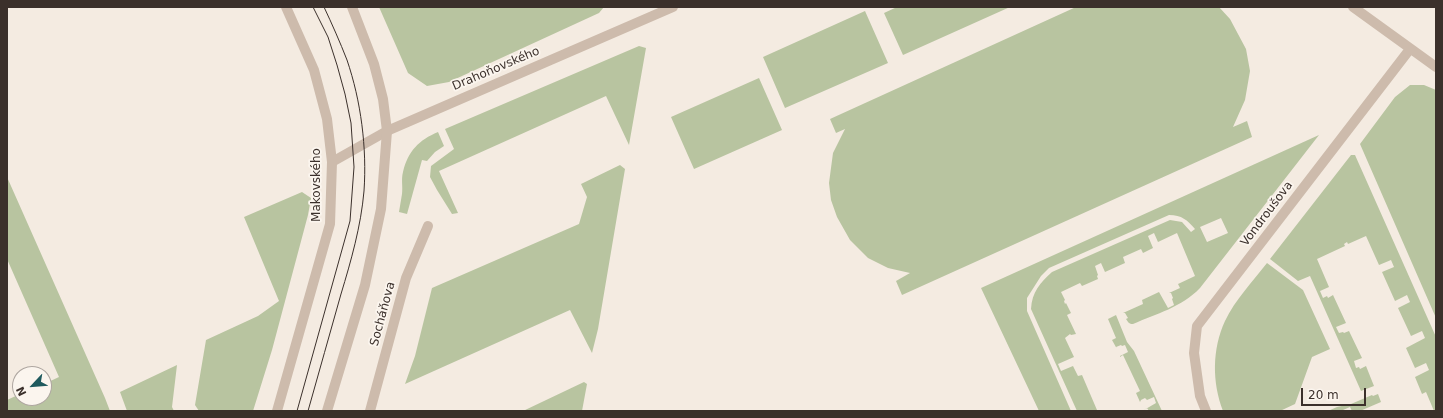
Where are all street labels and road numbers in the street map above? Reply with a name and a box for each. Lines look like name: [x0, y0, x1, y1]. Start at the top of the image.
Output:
street label: Drahoňovského: [450, 44, 542, 94]
street label: Makovského: [310, 148, 324, 222]
street label: Vondroušova: [1238, 179, 1296, 249]
street label: Socháňova: [368, 280, 398, 348]

